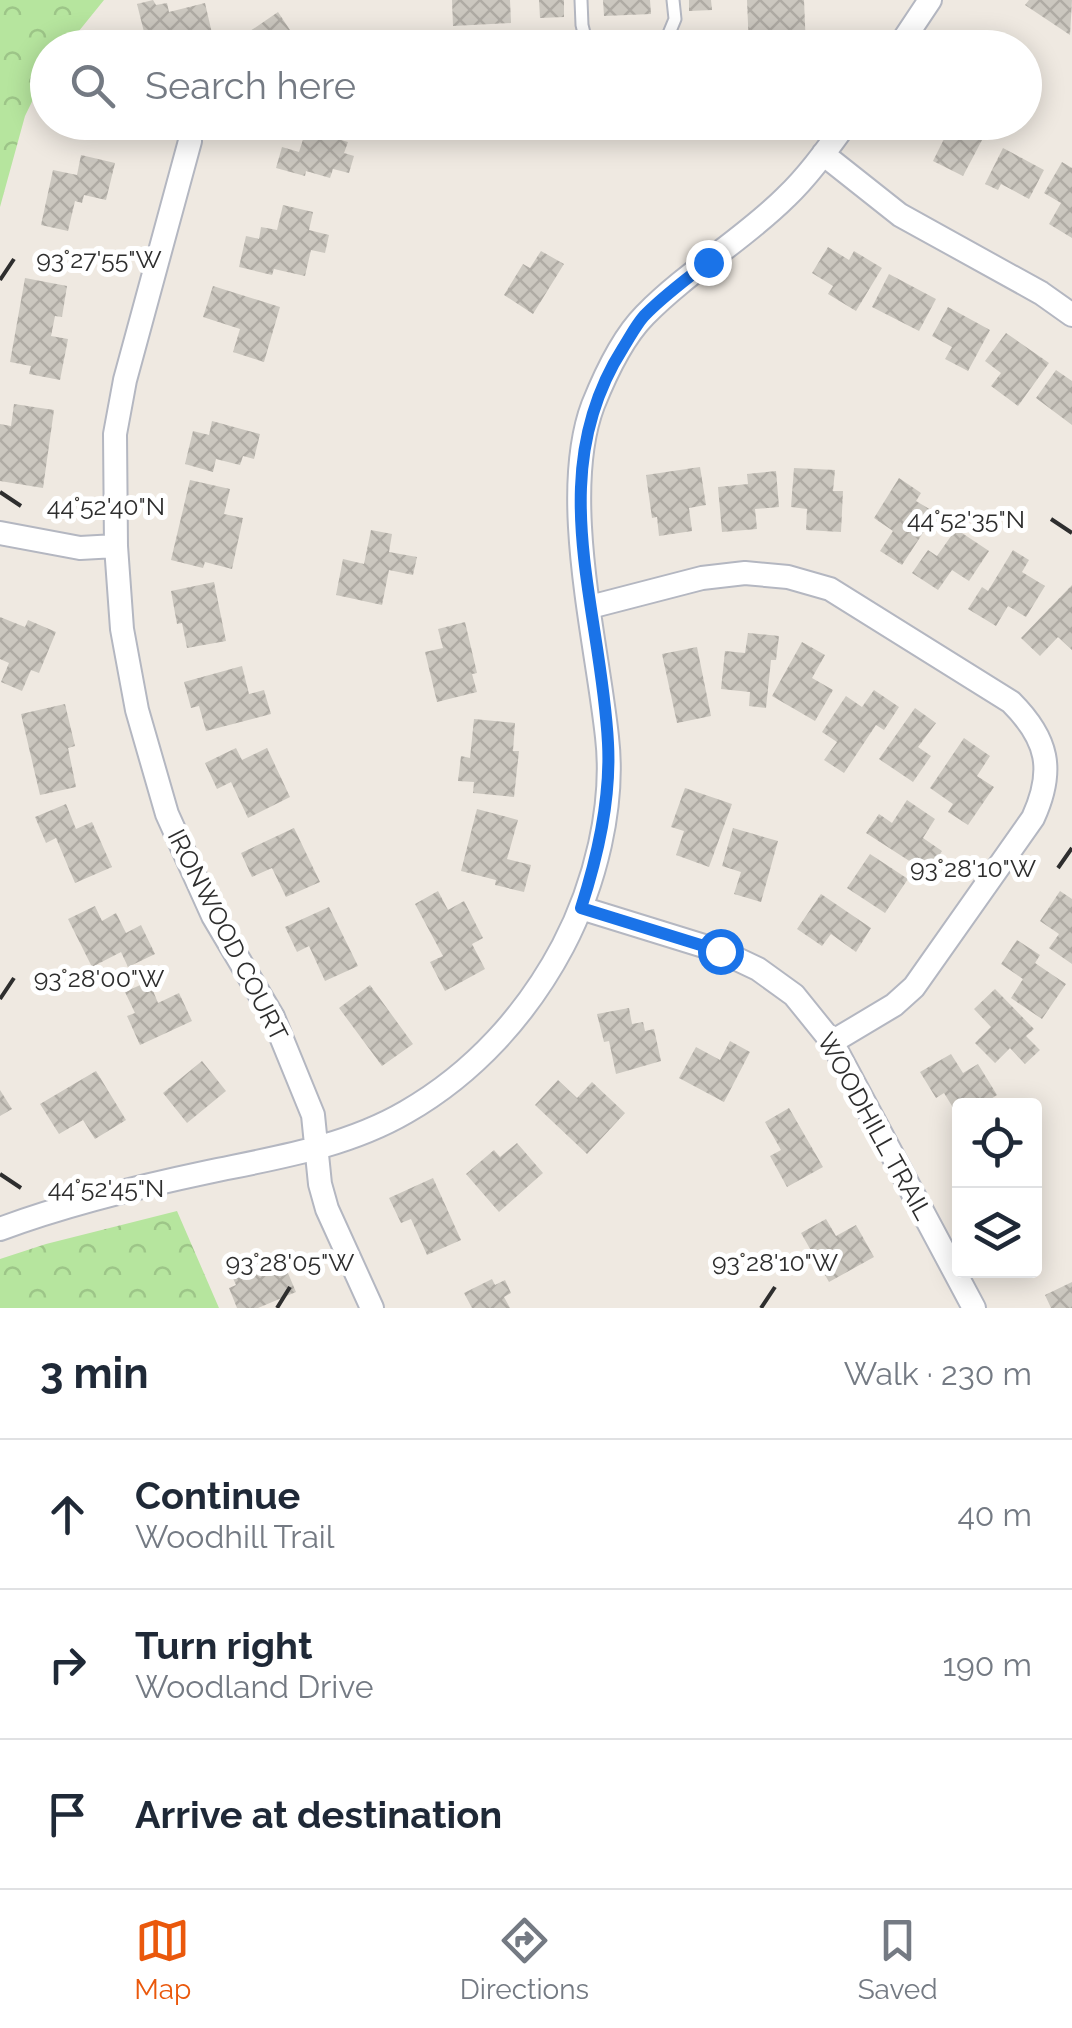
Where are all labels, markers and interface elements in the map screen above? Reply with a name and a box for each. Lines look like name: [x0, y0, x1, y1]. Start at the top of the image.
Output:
search box: [30, 30, 1042, 140]
icon: search: [65, 58, 120, 113]
text: Search here: [145, 63, 356, 108]
route end: [686, 240, 732, 286]
text: 93°27'55"W: [36, 244, 162, 274]
text: 44°52'40"N: [47, 491, 165, 521]
text: 44°52'35"N: [907, 504, 1025, 534]
street label: IRONWOOD COURT: [162, 824, 294, 1046]
text: 93°28'10"W: [910, 853, 1036, 883]
route start: [698, 929, 744, 975]
text: 93°28'00"W: [34, 963, 164, 993]
street label: WOODHILL TRAIL: [811, 1027, 939, 1225]
map controls: [952, 1098, 1042, 1278]
button: locate: [952, 1098, 1042, 1188]
text: 44°52'45"N: [48, 1173, 164, 1203]
button: layers: [952, 1188, 1042, 1278]
text: 93°28'05"W: [225, 1247, 355, 1277]
text: 93°28'10"W: [712, 1247, 838, 1277]
text: 3 min: [40, 1349, 149, 1398]
text: Walk · 230 m: [844, 1355, 1032, 1392]
text: Continue: [135, 1473, 300, 1518]
icon: ahead: [40, 1487, 95, 1542]
text: 40 m: [957, 1496, 1032, 1533]
text: Woodhill Trail: [135, 1518, 335, 1555]
text: Turn right: [135, 1623, 312, 1668]
icon: right: [40, 1637, 95, 1692]
text: 190 m: [942, 1646, 1032, 1683]
text: Woodland Drive: [135, 1668, 374, 1705]
icon: arrive: [40, 1787, 95, 1842]
text: Arrive at destination: [135, 1792, 502, 1837]
tab: Map: [134, 1913, 191, 2006]
tab: Directions: [460, 1913, 589, 2006]
tab: Saved: [858, 1913, 938, 2006]

